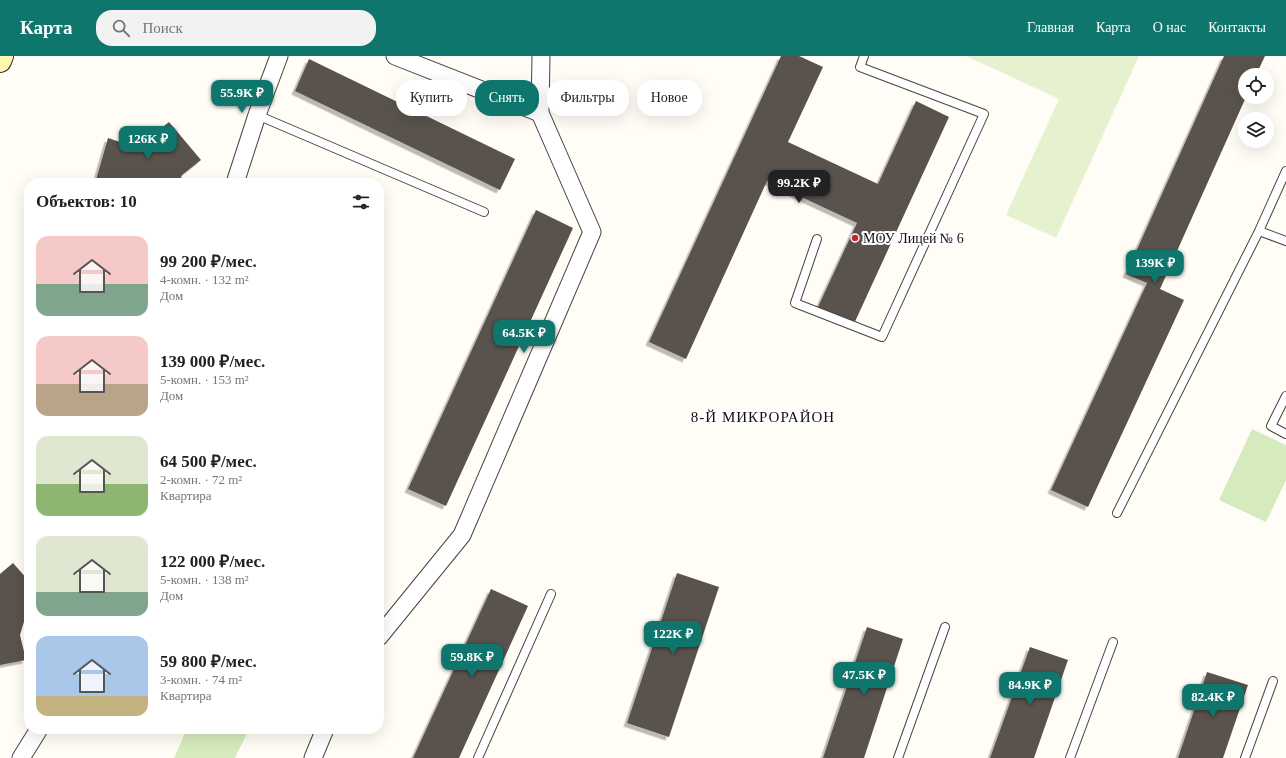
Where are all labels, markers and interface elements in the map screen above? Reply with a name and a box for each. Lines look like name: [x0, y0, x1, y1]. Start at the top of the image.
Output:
search box: [96, 10, 376, 46]
text: Карта: [20, 17, 72, 38]
icon: search: [110, 17, 132, 39]
text: Поиск: [142, 20, 183, 36]
text: Главная: [1027, 20, 1074, 35]
text: Карта: [1096, 20, 1131, 35]
text: О нас: [1153, 20, 1186, 35]
text: Контакты: [1208, 20, 1266, 35]
map controls: [1238, 68, 1274, 148]
button: locate: [1238, 68, 1274, 104]
pin: 55.9K ₽: [205, 80, 279, 114]
chip: Купить: [396, 80, 467, 116]
chip: Снять: [475, 80, 539, 116]
chip: Фильтры: [547, 80, 629, 116]
chip: Новое: [637, 80, 702, 116]
text: 55.9K ₽: [220, 85, 264, 100]
button: layers: [1238, 112, 1274, 148]
pin: 126K ₽: [115, 126, 181, 160]
text: 126K ₽: [128, 131, 168, 146]
pin: 99.2K ₽: [762, 170, 836, 204]
text: 99.2K ₽: [777, 175, 821, 190]
icon: filters: [350, 191, 372, 213]
text: Объектов: 10: [36, 192, 137, 211]
place label: МОУ Лицей № 6: [863, 231, 964, 246]
marker: МОУ Лицей № 6: [850, 233, 860, 243]
pin: 139K ₽: [1122, 250, 1188, 284]
icon: home: [68, 252, 116, 300]
text: 99 200 ₽/мес.: [160, 252, 257, 271]
text: 139K ₽: [1135, 255, 1175, 270]
text: 4-комн. · 132 m²: [160, 272, 249, 287]
text: Дом: [160, 288, 183, 303]
pin: 64.5K ₽: [487, 320, 561, 354]
text: 64.5K ₽: [502, 325, 546, 340]
icon: home: [68, 352, 116, 400]
text: 139 000 ₽/мес.: [160, 352, 265, 371]
text: 5-комн. · 153 m²: [160, 372, 249, 387]
text: Дом: [160, 388, 183, 403]
district label: 8-Й МИКРОРАЙОН: [691, 409, 835, 425]
icon: home: [68, 452, 116, 500]
text: 64 500 ₽/мес.: [160, 452, 257, 471]
text: 2-комн. · 72 m²: [160, 472, 242, 487]
text: Квартира: [160, 488, 212, 503]
icon: home: [68, 552, 116, 600]
text: 122 000 ₽/мес.: [160, 552, 265, 571]
text: 5-комн. · 138 m²: [160, 572, 249, 587]
text: Дом: [160, 588, 183, 603]
pin: 122K ₽: [640, 621, 706, 655]
text: 122K ₽: [653, 626, 693, 641]
pin: 59.8K ₽: [435, 644, 509, 678]
text: 59.8K ₽: [450, 649, 494, 664]
icon: home: [68, 652, 116, 700]
text: 59 800 ₽/мес.: [160, 652, 257, 671]
pin: 47.5K ₽: [827, 662, 901, 696]
text: 47.5K ₽: [842, 667, 886, 682]
text: 3-комн. · 74 m²: [160, 672, 242, 687]
pin: 84.9K ₽: [993, 672, 1067, 706]
text: 84.9K ₽: [1008, 677, 1052, 692]
pin: 82.4K ₽: [1176, 684, 1250, 718]
text: Квартира: [160, 688, 212, 703]
text: 82.4K ₽: [1191, 689, 1235, 704]

